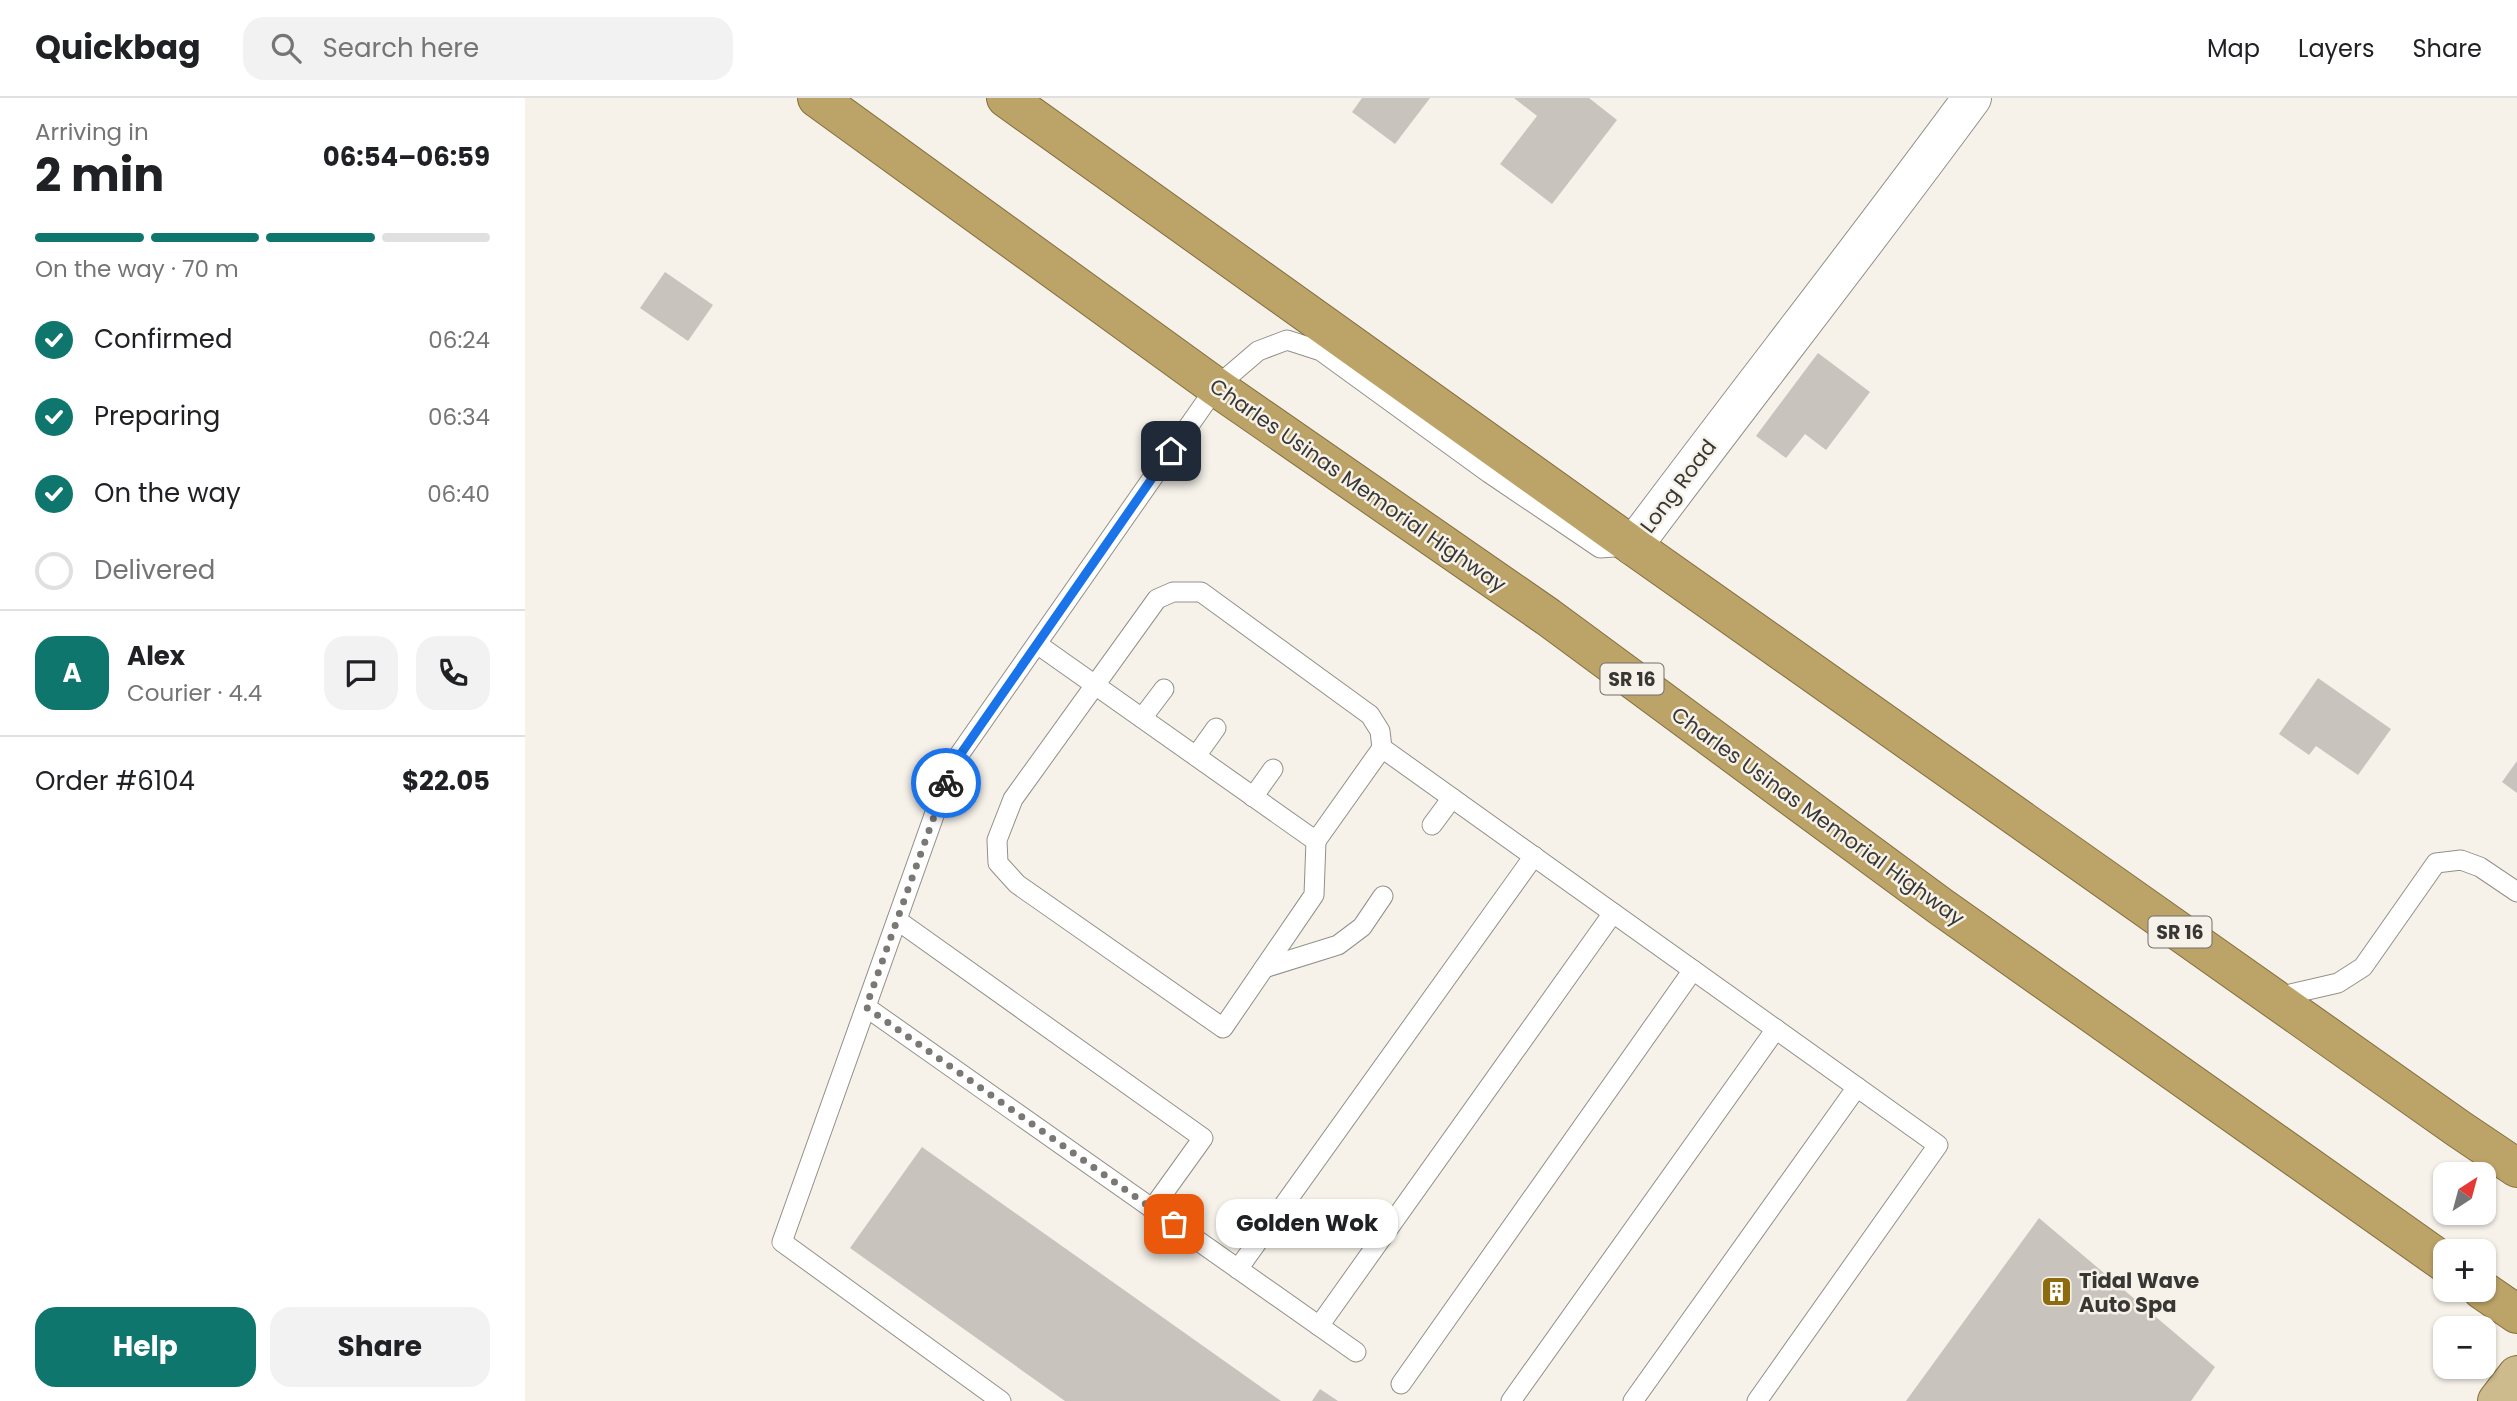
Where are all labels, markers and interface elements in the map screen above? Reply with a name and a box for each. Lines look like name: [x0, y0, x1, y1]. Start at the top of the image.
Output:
search box: [243, 17, 733, 80]
text: Quickbag: [35, 24, 201, 71]
icon: search: [267, 29, 305, 67]
text: Search here: [323, 30, 479, 66]
text: Map: [2207, 32, 2260, 65]
text: Layers: [2298, 32, 2374, 65]
text: Share: [2412, 32, 2482, 65]
text: Arriving in: [35, 116, 149, 148]
text: 06:54–06:59: [323, 139, 490, 175]
text: 2 min: [35, 143, 164, 207]
text: On the way · 70 m: [35, 253, 239, 285]
icon: check: [35, 321, 73, 359]
text: Confirmed: [94, 321, 232, 357]
text: 06:24: [428, 324, 490, 356]
street label: Charles Usinas Memorial Highway: [1204, 371, 1512, 599]
icon: check: [35, 398, 73, 436]
text: Preparing: [94, 398, 220, 434]
text: 06:34: [428, 401, 490, 433]
pin: [1141, 421, 1201, 481]
icon: home: [1152, 432, 1190, 470]
street label: Long Road: [1633, 433, 1723, 539]
icon: check: [35, 475, 73, 513]
text: On the way: [94, 475, 241, 511]
text: 06:40: [427, 478, 490, 510]
text: Delivered: [94, 552, 215, 588]
button: chat: [324, 636, 398, 710]
button: phone: [416, 636, 490, 710]
text: Alex: [127, 638, 185, 674]
text: A: [62, 655, 82, 691]
road number: SR 16: [1601, 664, 1663, 694]
text: Courier · 4.4: [127, 677, 262, 709]
street label: Charles Usinas Memorial Highway: [1666, 700, 1971, 932]
courier: [911, 748, 981, 818]
text: Order #6104: [35, 763, 195, 799]
text: $22.05: [402, 763, 490, 799]
icon: bike: [927, 764, 965, 802]
road number: SR 16: [2149, 916, 2211, 947]
north arrow: [2433, 1162, 2495, 1225]
map controls: [2433, 1162, 2496, 1379]
pin: [1144, 1194, 1204, 1254]
callout: Golden Wok: [1216, 1200, 1398, 1248]
icon: bag: [1155, 1205, 1193, 1243]
text: Golden Wok: [1236, 1207, 1378, 1239]
button: +: [2433, 1239, 2496, 1302]
place label: Tidal Wave Auto Spa: [2079, 1266, 2199, 1319]
building icon: Tidal Wave Auto Spa: [2039, 1275, 2073, 1309]
button: Help: [35, 1307, 256, 1387]
button: Share: [270, 1307, 490, 1387]
button: −: [2433, 1316, 2496, 1379]

